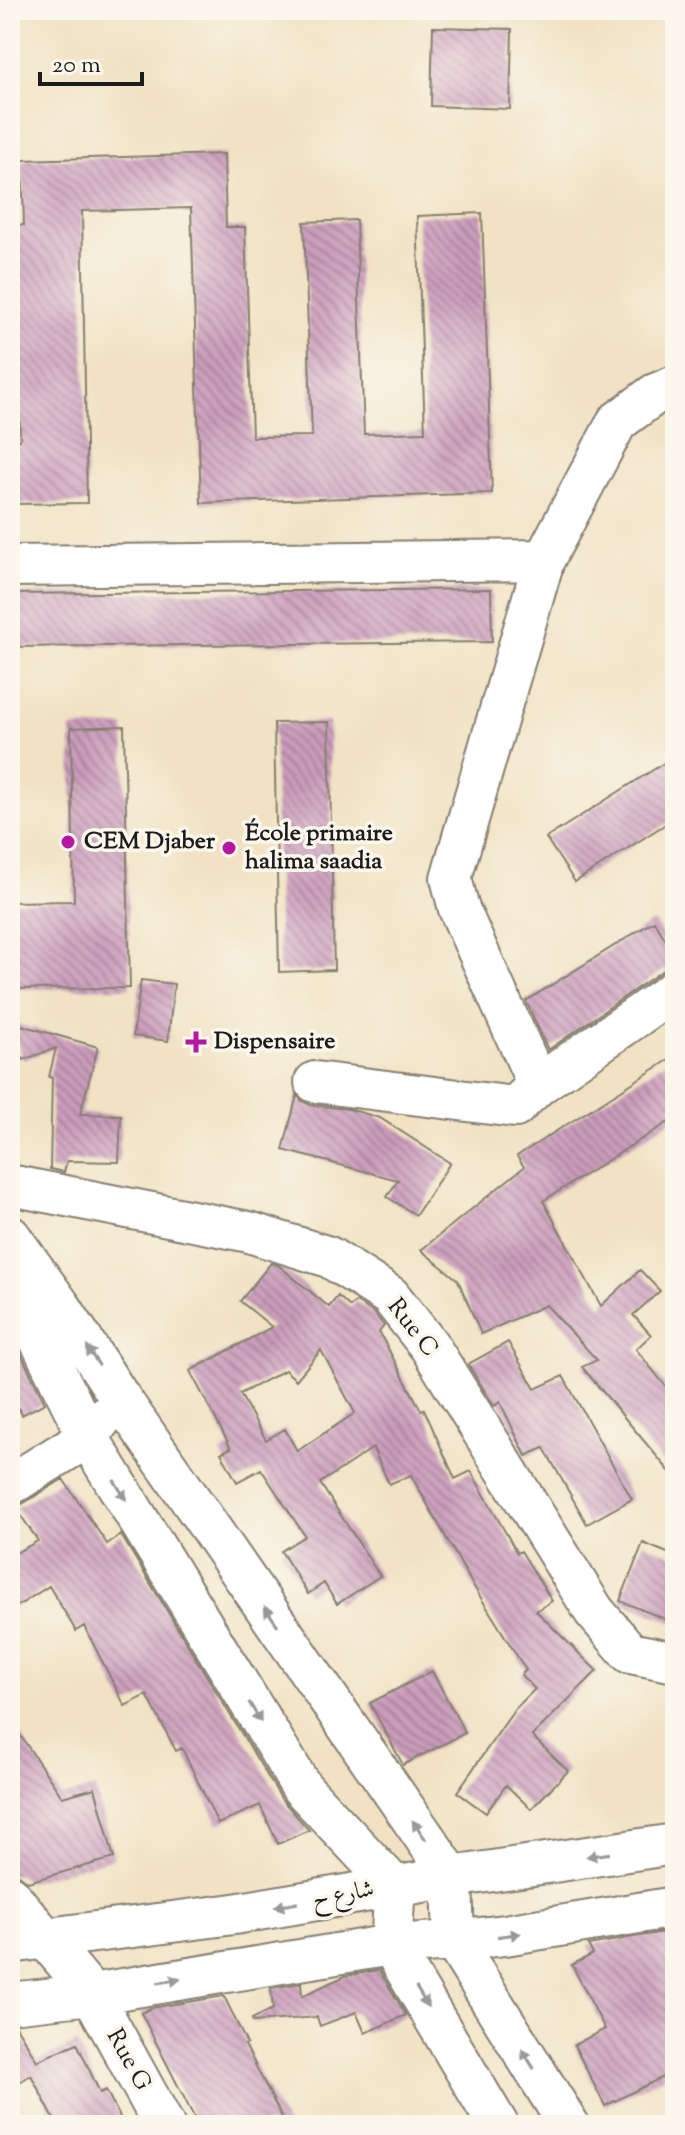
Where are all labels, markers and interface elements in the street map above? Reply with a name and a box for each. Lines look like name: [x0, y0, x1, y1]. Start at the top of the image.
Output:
scale bar: [40, 36, 142, 86]
text: 20 m: [52, 49, 101, 83]
place label: École primaire halima saadia: [245, 817, 393, 879]
place label: CEM Djaber: [84, 825, 216, 859]
marker: CEM Djaber: [59, 833, 77, 851]
marker: École primaire halima saadia: [220, 839, 238, 857]
place label: Dispensaire: [214, 1025, 335, 1059]
marker: Dispensaire: [185, 1031, 207, 1053]
street label: Rue C: [378, 1292, 446, 1364]
one-way arrow: [85, 1345, 100, 1366]
one-way arrow: [112, 1479, 126, 1501]
one-way arrow: [264, 1606, 279, 1627]
one-way arrow: [248, 1701, 262, 1723]
one-way arrow: [412, 1820, 427, 1841]
one-way arrow: [585, 1849, 610, 1862]
street label: شارع ح: [309, 1873, 377, 1919]
one-way arrow: [273, 1900, 298, 1912]
one-way arrow: [497, 1928, 522, 1940]
one-way arrow: [156, 1975, 181, 1987]
one-way arrow: [415, 1986, 429, 2008]
street label: Rue G: [97, 2023, 159, 2097]
one-way arrow: [521, 2048, 535, 2070]

